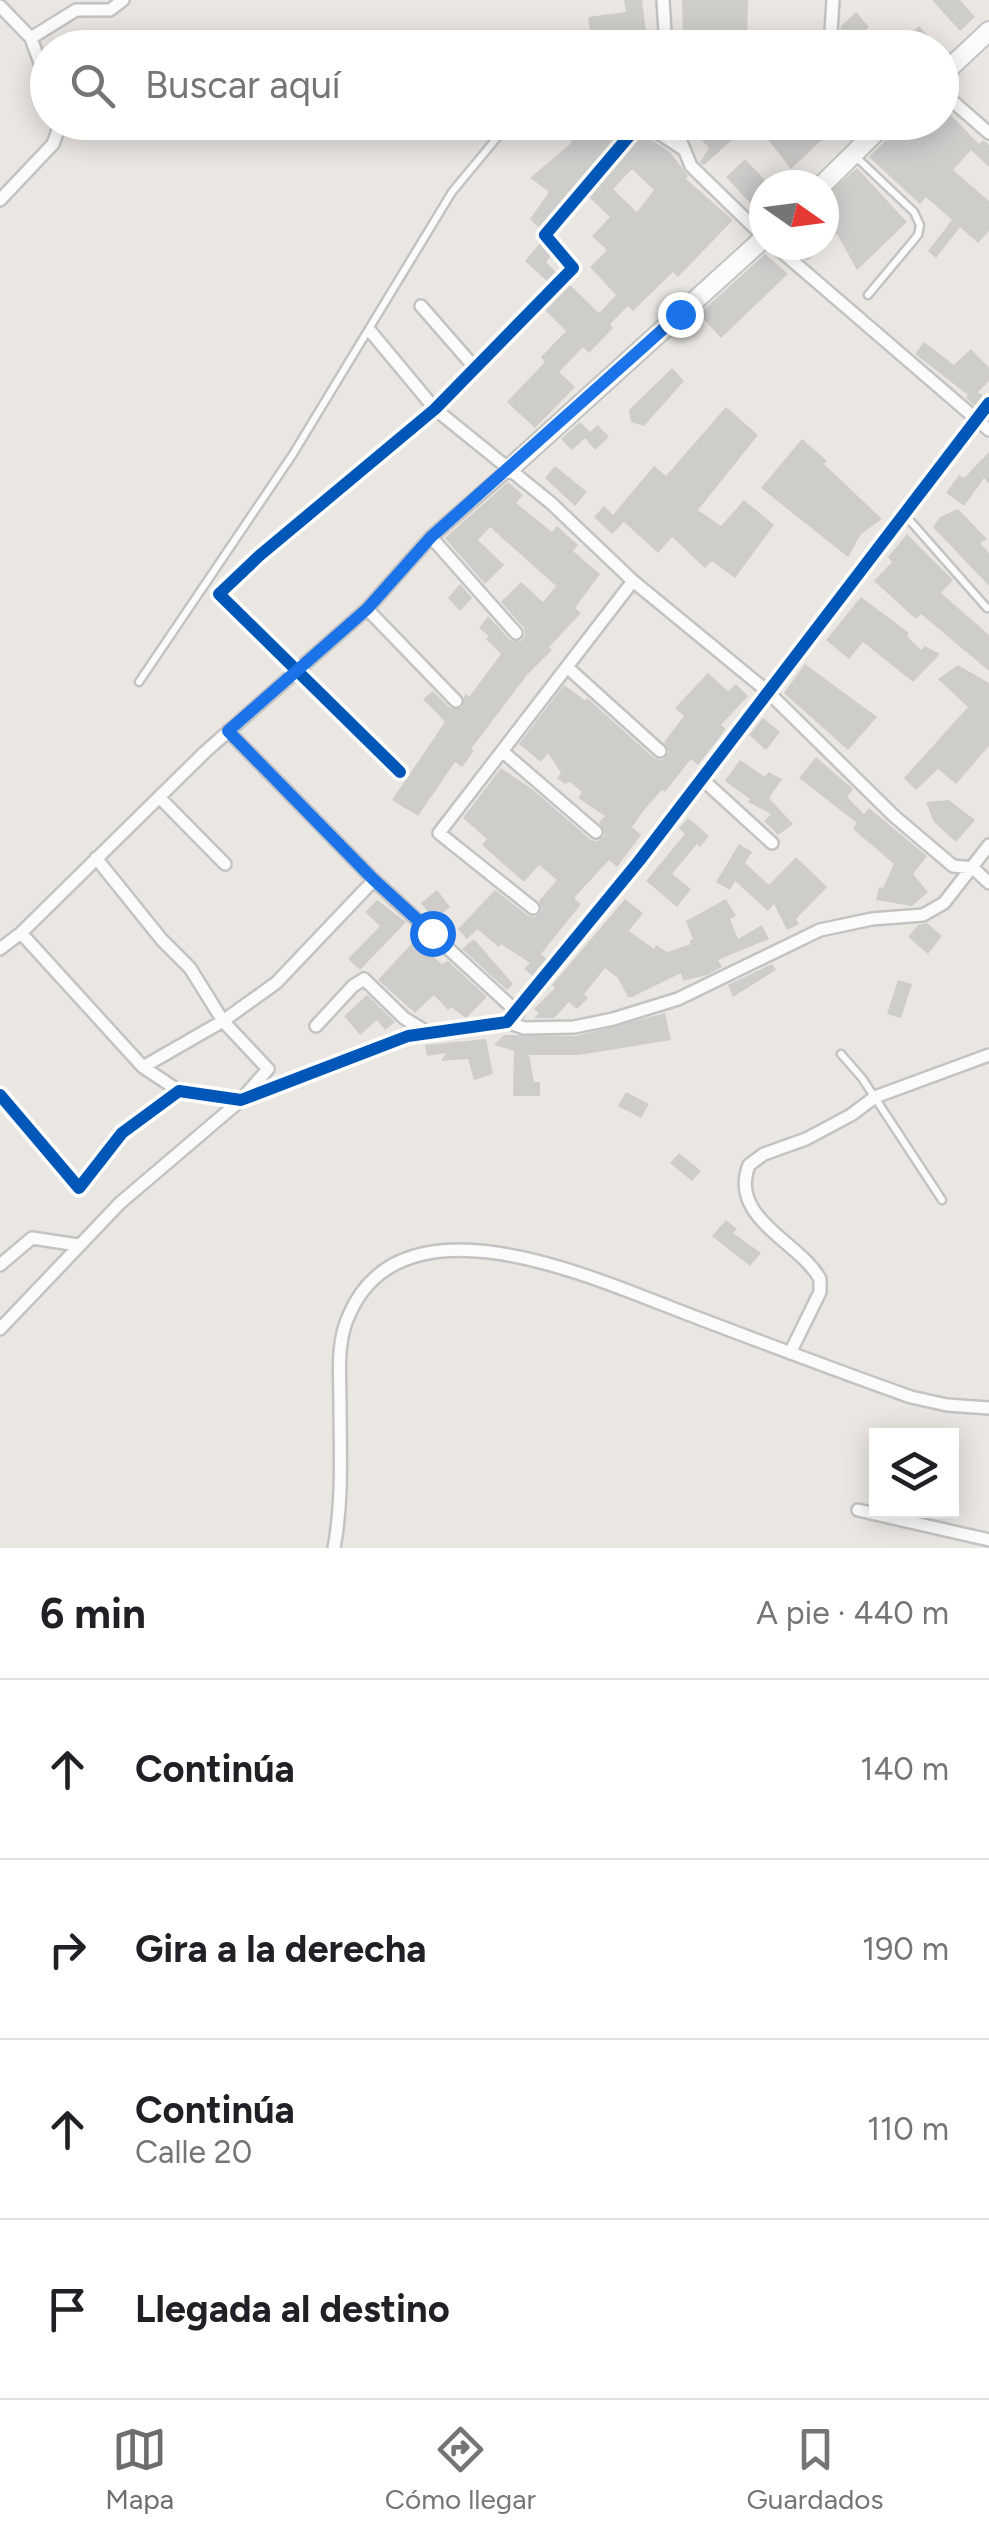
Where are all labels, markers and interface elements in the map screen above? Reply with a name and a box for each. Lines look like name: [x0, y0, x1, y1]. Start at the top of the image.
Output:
search box: [30, 30, 959, 140]
icon: search: [65, 58, 120, 113]
text: Buscar aquí: [145, 62, 341, 108]
north arrow: [749, 170, 839, 260]
route end: [658, 292, 704, 338]
route start: [410, 911, 456, 957]
map controls: [869, 1428, 959, 1518]
button: layers: [869, 1428, 959, 1518]
text: 6 min: [40, 1588, 146, 1639]
text: A pie · 440 m: [756, 1594, 949, 1632]
icon: ahead: [40, 1742, 95, 1797]
text: Continúa: [135, 1746, 295, 1792]
text: 140 m: [860, 1750, 949, 1788]
icon: right: [40, 1922, 95, 1977]
text: Gira a la derecha: [135, 1926, 427, 1972]
text: 190 m: [862, 1930, 949, 1968]
text: Continúa: [135, 2087, 295, 2133]
icon: ahead: [40, 2102, 95, 2157]
text: 110 m: [867, 2110, 949, 2148]
text: Calle 20: [135, 2133, 252, 2171]
icon: arrive: [40, 2282, 95, 2337]
text: Llegada al destino: [135, 2286, 450, 2332]
tab: Mapa: [105, 2422, 174, 2516]
tab: Cómo llegar: [385, 2422, 536, 2516]
tab: Guardados: [747, 2422, 884, 2516]

